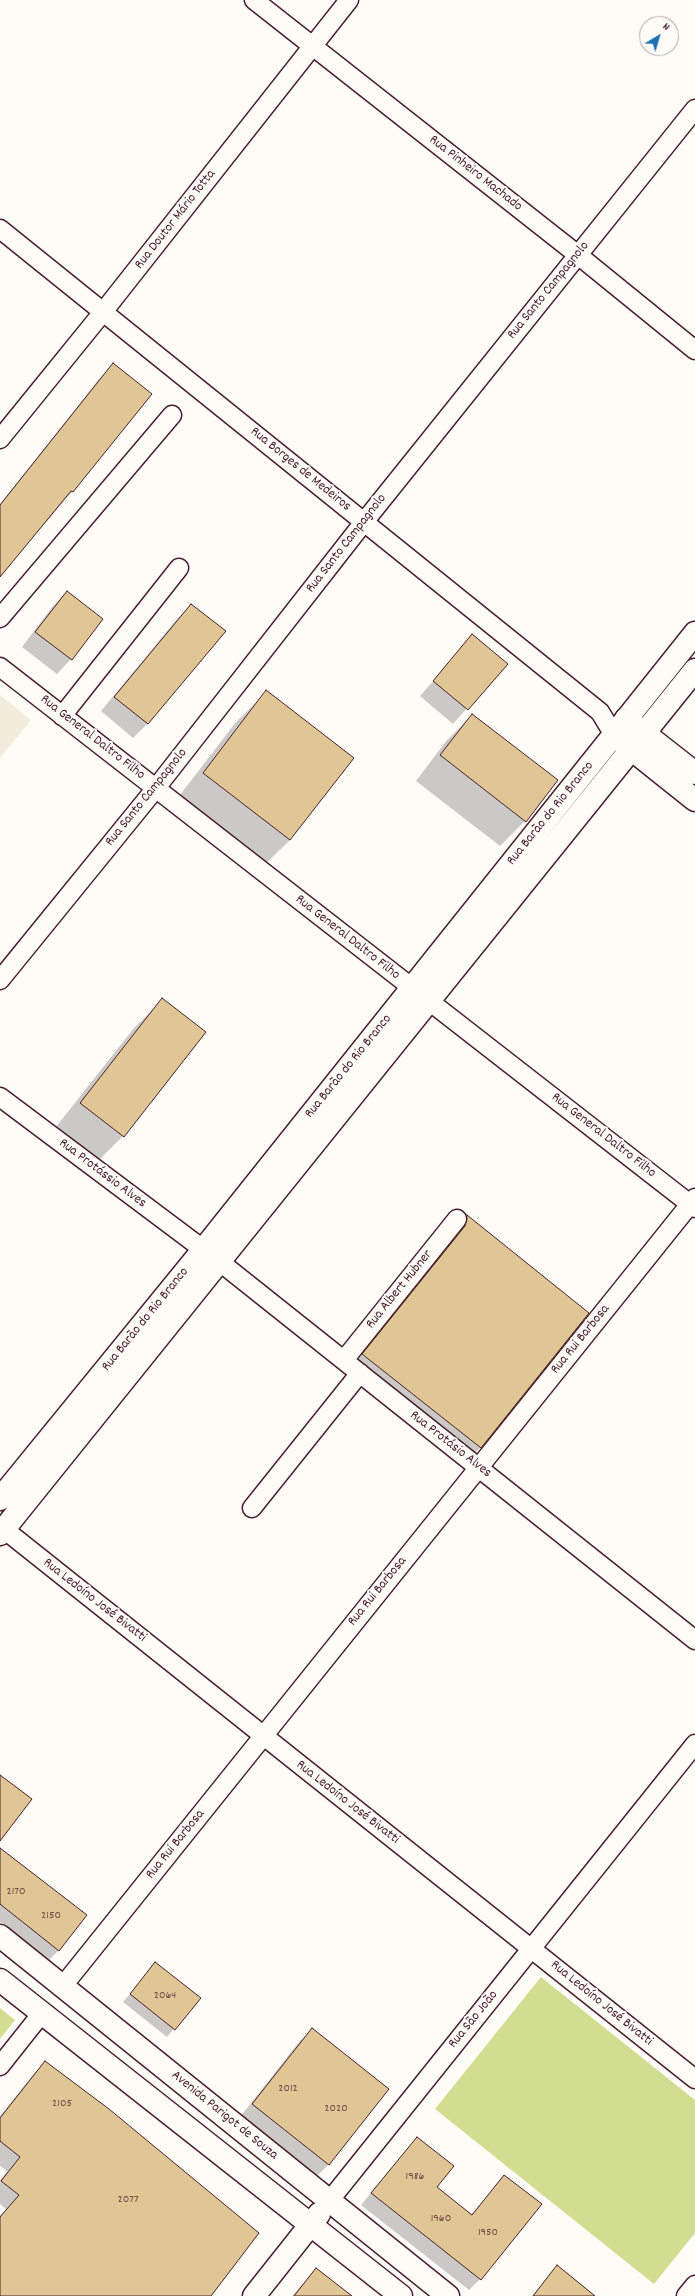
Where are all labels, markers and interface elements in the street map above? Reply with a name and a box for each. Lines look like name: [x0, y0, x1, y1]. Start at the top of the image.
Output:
north arrow: [639, 16, 679, 56]
text: N: [659, 19, 673, 35]
street label: Rua Pinheiro Machado: [425, 132, 525, 216]
street label: Rua Doutor Mário Totta: [132, 167, 220, 273]
street label: Rua Santo Campagnolo: [504, 239, 594, 343]
street label: Rua Borges de Medeiros: [246, 424, 354, 516]
street label: Rua Santo Campagnolo: [303, 491, 391, 597]
street label: Rua General Daltro Filho: [36, 692, 148, 784]
street label: Rua Santo Campagnolo: [102, 746, 192, 850]
street label: Rua Barão do Rio Branco: [504, 759, 598, 869]
street label: Rua General Daltro Filho: [291, 892, 403, 984]
street label: Rua Barão do Rio Branco: [302, 1012, 396, 1122]
street label: Rua General Daltro Filho: [547, 1090, 659, 1182]
street label: Rua Protássio Alves: [55, 1136, 149, 1212]
street label: Rua Albert Hubner: [363, 1247, 437, 1333]
street label: Rua Barão do Rio Branco: [99, 1265, 193, 1375]
street label: Rua Rui Barbosa: [548, 1302, 614, 1378]
street label: Rua Protásio Alves: [406, 1408, 494, 1482]
street label: Rua Rui Barbosa: [345, 1554, 411, 1630]
street label: Rua Ledoíno José Bivatti: [39, 1555, 149, 1647]
street label: Rua Ledoíno José Bivatti: [292, 1757, 402, 1849]
street label: Rua Rui Barbosa: [143, 1807, 209, 1883]
house number: 2170: [6, 1885, 26, 1899]
house number: 2150: [41, 1909, 61, 1923]
street label: Rua Ledoíno José Bivatti: [546, 1958, 656, 2050]
street label: Rua São João: [446, 1988, 502, 2052]
house number: 2064: [154, 1989, 176, 2003]
street label: Avenida Parigot de Souza: [167, 2068, 281, 2164]
house number: 2012: [278, 2082, 298, 2096]
house number: 2105: [52, 2097, 72, 2111]
house number: 2020: [324, 2102, 348, 2116]
house number: 1986: [406, 2170, 424, 2184]
house number: 2077: [118, 2193, 138, 2207]
house number: 1960: [431, 2212, 451, 2226]
house number: 1950: [478, 2226, 498, 2240]

